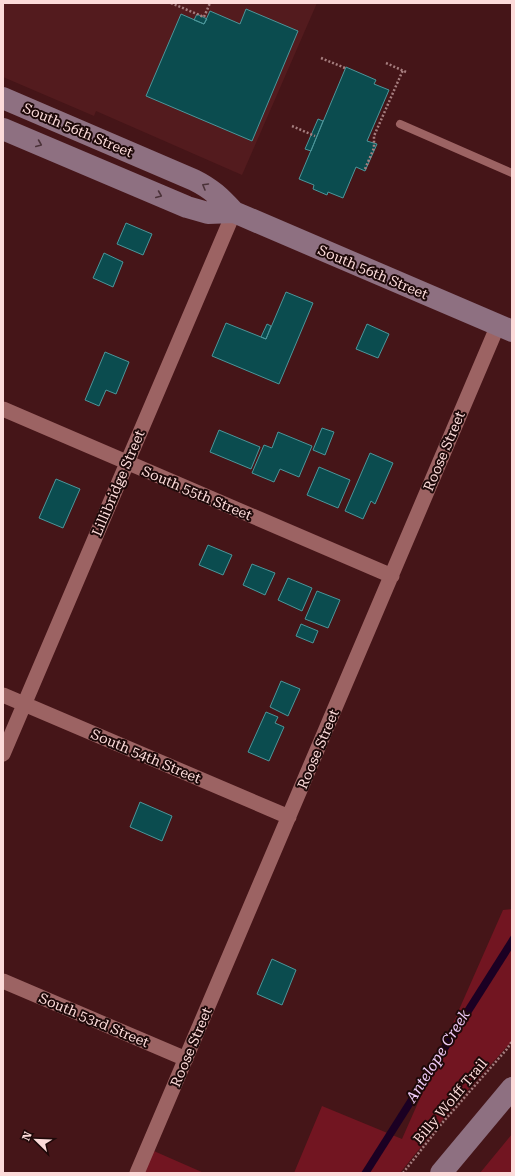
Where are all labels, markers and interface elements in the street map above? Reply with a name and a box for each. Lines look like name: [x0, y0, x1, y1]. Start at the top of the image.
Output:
street label: South 56th Street: [21, 100, 135, 160]
one-way arrow: [34, 139, 42, 147]
one-way arrow: [202, 183, 209, 191]
one-way arrow: [154, 190, 162, 198]
street label: South 56th Street: [316, 242, 430, 302]
street label: Roose Street: [420, 409, 468, 493]
street label: Lillibridge Street: [88, 428, 148, 538]
street label: South 55th Street: [140, 463, 254, 523]
street label: Roose Street: [294, 707, 342, 791]
street label: South 54th Street: [89, 726, 203, 786]
street label: South 53rd Street: [37, 990, 151, 1050]
street label: Roose Street: [167, 1005, 215, 1089]
water label: Antelope Creek: [402, 1006, 474, 1106]
street label: Billy Wolff Trail: [410, 1055, 491, 1147]
north arrow: [16, 1120, 56, 1160]
text: N: [20, 1129, 35, 1143]

